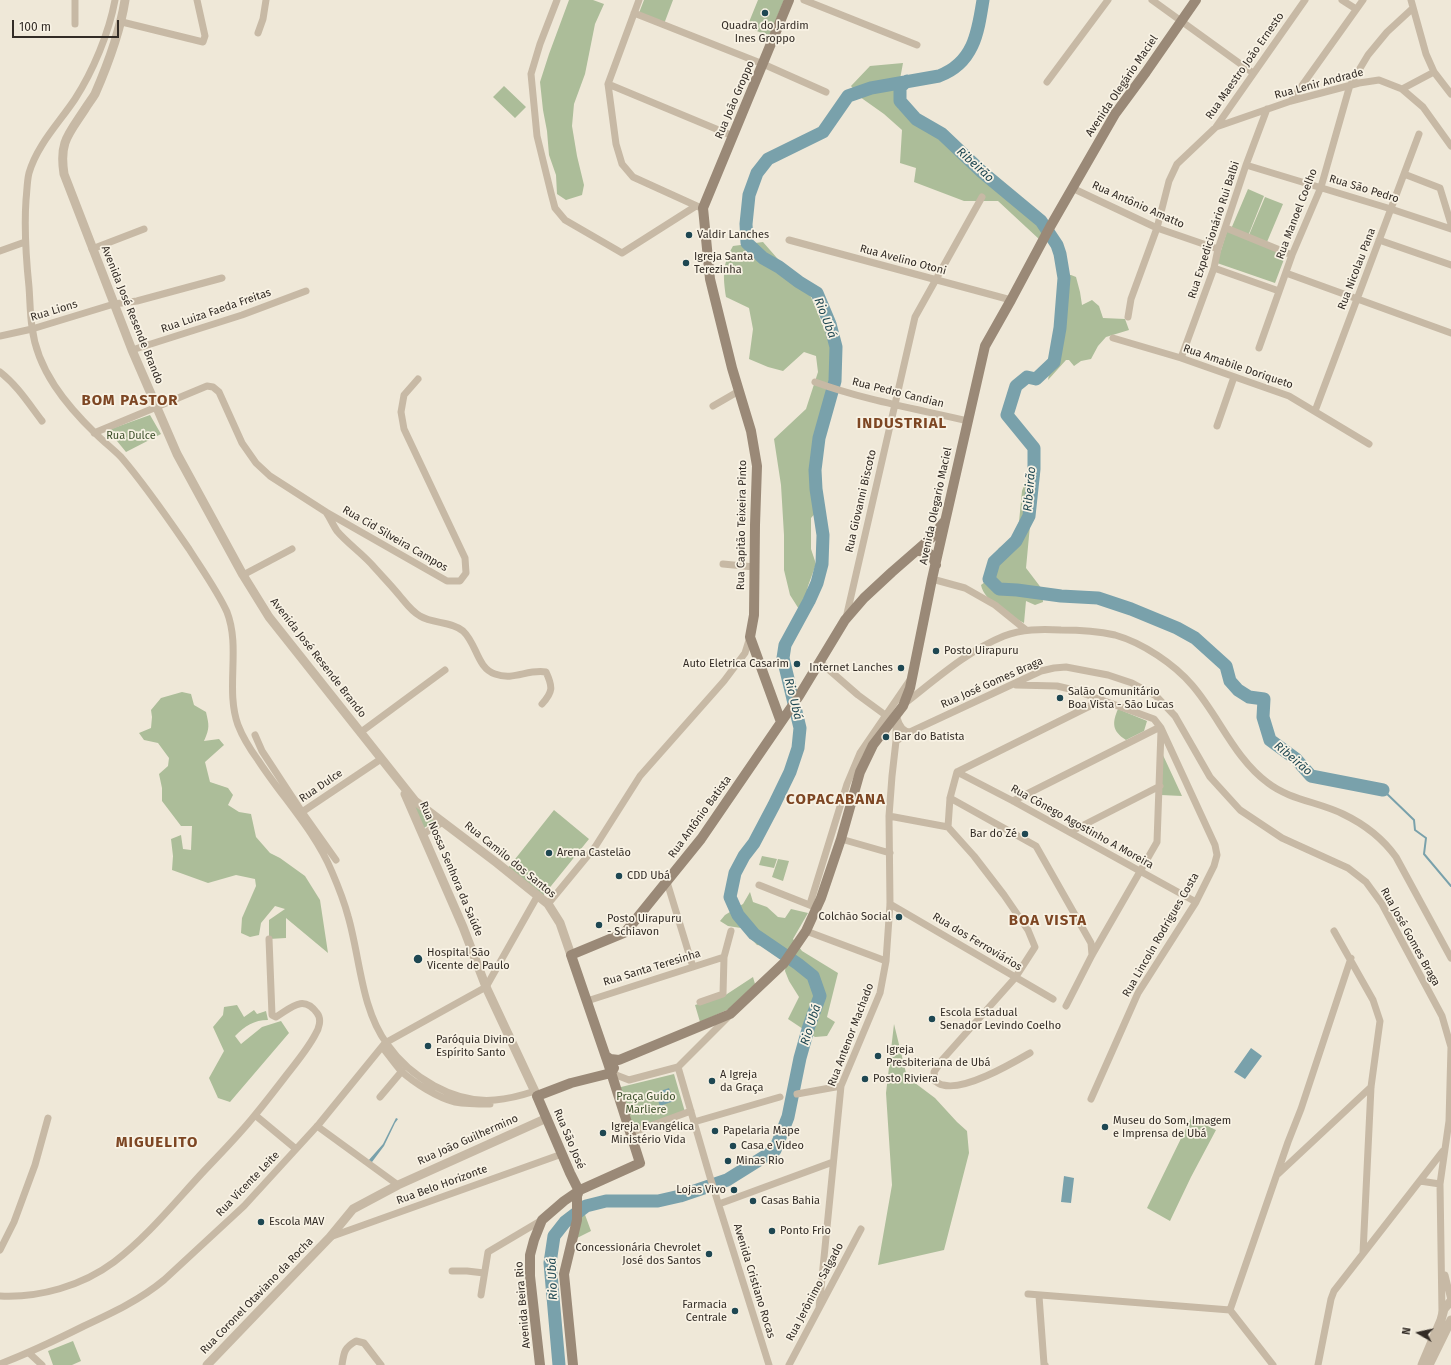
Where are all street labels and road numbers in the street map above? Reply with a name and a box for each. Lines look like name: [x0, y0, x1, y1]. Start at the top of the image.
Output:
street label: Rua Maestro João Ernesto: [1203, 10, 1287, 122]
street label: Avenida Olegário Maciel: [1083, 33, 1161, 139]
street label: Rua João Groppo: [713, 59, 757, 141]
street label: Rua Lenir Andrade: [1273, 66, 1365, 102]
street label: Rua Expedicionário Rui Balbi: [1186, 160, 1242, 300]
street label: Rua Manoel Coelho: [1274, 167, 1320, 261]
street label: Rua São Pedro: [1328, 172, 1400, 206]
street label: Rua Antônio Amatto: [1090, 179, 1186, 231]
street label: Rua Nicolau Pana: [1335, 226, 1379, 312]
street label: Rua Avelino Otoni: [858, 242, 948, 278]
street label: Avenida José Resende Brando: [98, 244, 166, 386]
street label: Rua Luiza Faeda Freitas: [159, 286, 273, 336]
street label: Rua Lions: [29, 298, 79, 324]
street label: Rua Amabile Doriqueto: [1181, 342, 1295, 392]
street label: Rua Pedro Candian: [851, 375, 945, 411]
street label: Avenida Olegario Maciel: [917, 446, 955, 566]
street label: Rua Giovanni Biscoto: [843, 448, 879, 554]
street label: Rua Capitão Teixeira Pinto: [734, 460, 750, 590]
street label: Rua Cid Silveira Campos: [340, 503, 450, 575]
street label: Avenida José Resende Brando: [267, 596, 369, 720]
street label: Rua José Gomes Braga: [939, 654, 1045, 712]
street label: Rua Dulce: [297, 767, 345, 805]
street label: Rua Antônio Batista: [666, 773, 734, 861]
street label: Rua Cônego Agostinho A Moreira: [1008, 782, 1156, 872]
street label: Rua Nossa Senhora da Saúde: [417, 800, 485, 938]
street label: Rua Camilo dos Santos: [462, 819, 558, 901]
street label: Rua Lincoln Rodrigues Costa: [1120, 871, 1202, 999]
street label: Rua José Gomes Braga: [1377, 885, 1443, 989]
street label: Rua dos Ferroviários: [930, 910, 1024, 974]
street label: Rua Santa Teresinha: [602, 947, 702, 989]
street label: Rua Antenor Machado: [825, 981, 877, 1089]
street label: Rua São José: [550, 1107, 588, 1171]
street label: Rua João Guilhermino: [416, 1112, 520, 1168]
street label: Rua Vicente Leite: [214, 1149, 282, 1219]
street label: Rua Belo Horizonte: [395, 1162, 489, 1208]
street label: Avenida Cristiano Rocas: [730, 1222, 778, 1340]
street label: Rua Coronel Otaviano da Rocha: [198, 1235, 316, 1357]
street label: Rua Jerônimo Salgado: [783, 1241, 847, 1343]
street label: Avenida Beira Rio: [513, 1261, 533, 1349]

